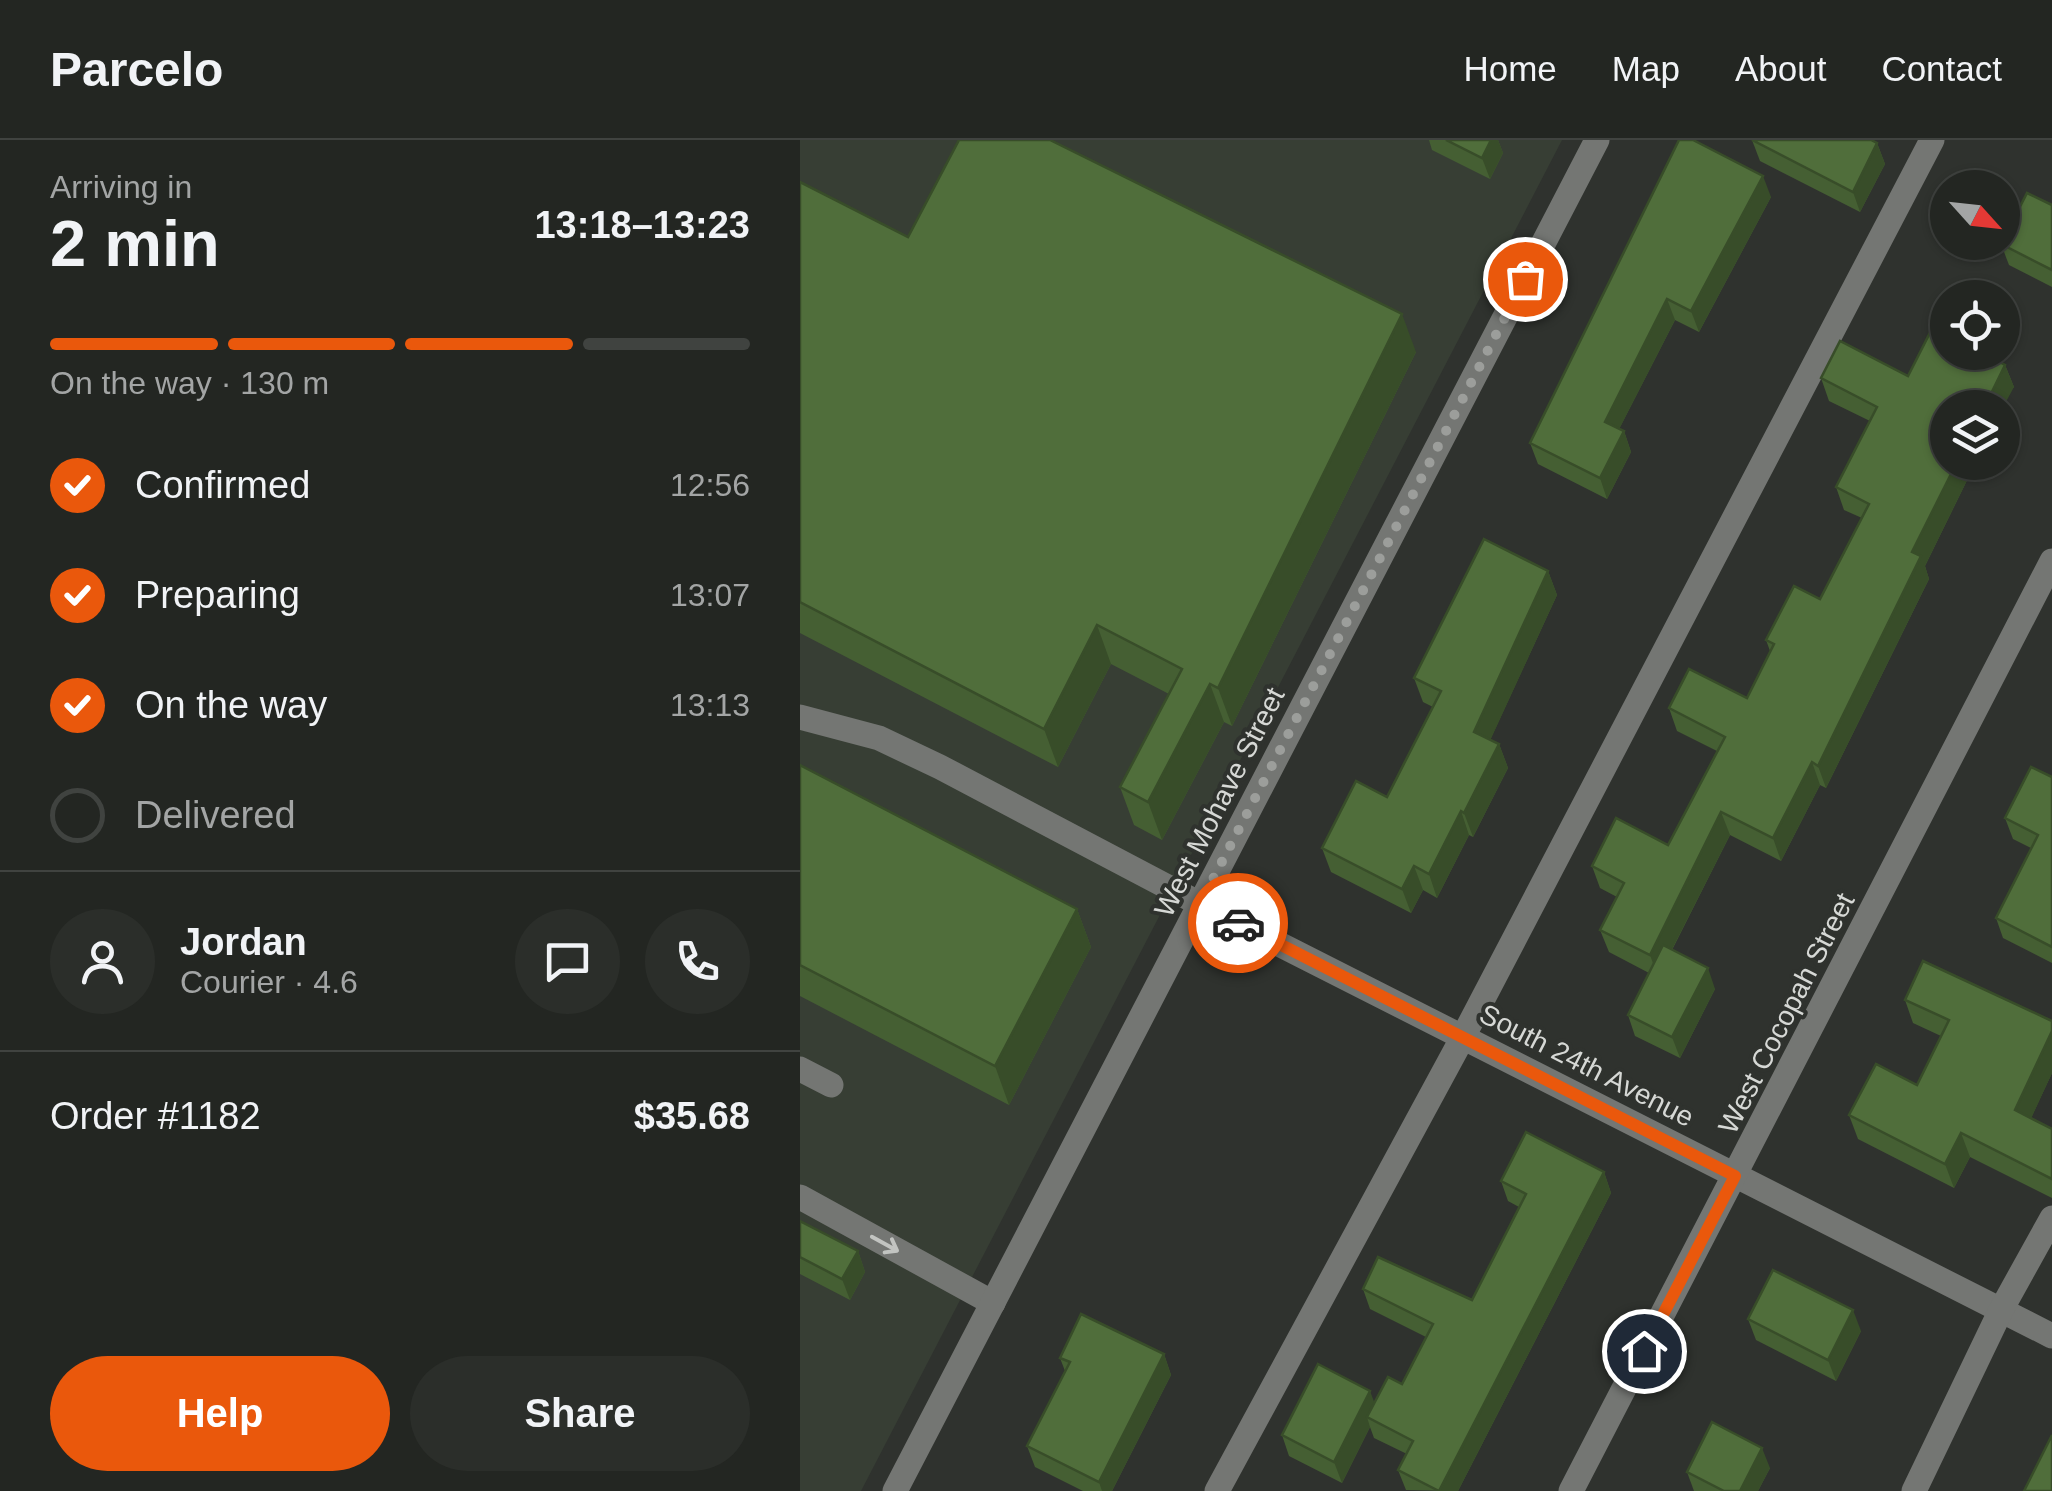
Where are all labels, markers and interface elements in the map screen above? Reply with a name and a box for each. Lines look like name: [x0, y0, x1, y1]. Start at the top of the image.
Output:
text: Parcelo: [50, 43, 223, 96]
text: Home: [1463, 49, 1557, 88]
text: Map: [1612, 49, 1680, 88]
text: About: [1735, 49, 1826, 88]
text: Contact: [1881, 49, 2002, 88]
text: Arriving in: [50, 169, 192, 205]
north arrow: [1930, 170, 2020, 260]
map controls: [1930, 170, 2020, 480]
text: 13:18–13:23: [534, 204, 750, 246]
text: 2 min: [50, 207, 220, 280]
pin: [1483, 237, 1568, 322]
icon: bag: [1498, 252, 1553, 307]
button: locate: [1930, 280, 2020, 370]
text: On the way · 130 m: [50, 365, 329, 401]
button: layers: [1930, 390, 2020, 480]
icon: check: [50, 458, 105, 513]
text: Confirmed: [135, 464, 310, 506]
text: 12:56: [670, 467, 750, 503]
icon: check: [50, 568, 105, 623]
text: Preparing: [135, 574, 300, 616]
text: 13:07: [670, 577, 750, 613]
icon: check: [50, 678, 105, 733]
street label: West Mohave Street: [1148, 682, 1291, 922]
text: On the way: [135, 684, 327, 726]
text: 13:13: [670, 687, 750, 723]
text: Delivered: [135, 794, 296, 836]
courier: [1188, 873, 1288, 973]
street label: West Cocopah Street: [1712, 888, 1861, 1139]
icon: car: [1211, 896, 1266, 951]
button: person: [50, 909, 155, 1014]
button: chat: [515, 909, 620, 1014]
button: phone: [645, 909, 750, 1014]
text: Jordan: [180, 921, 307, 963]
text: Courier · 4.6: [180, 964, 358, 1000]
street label: South 24th Avenue: [1475, 998, 1699, 1133]
text: Order #1182: [50, 1095, 261, 1137]
text: $35.68: [634, 1095, 750, 1137]
one-way arrow: [870, 1235, 900, 1255]
pin: [1602, 1309, 1687, 1394]
icon: home: [1617, 1324, 1672, 1379]
button: Help: [50, 1356, 390, 1471]
button: Share: [410, 1356, 750, 1471]

